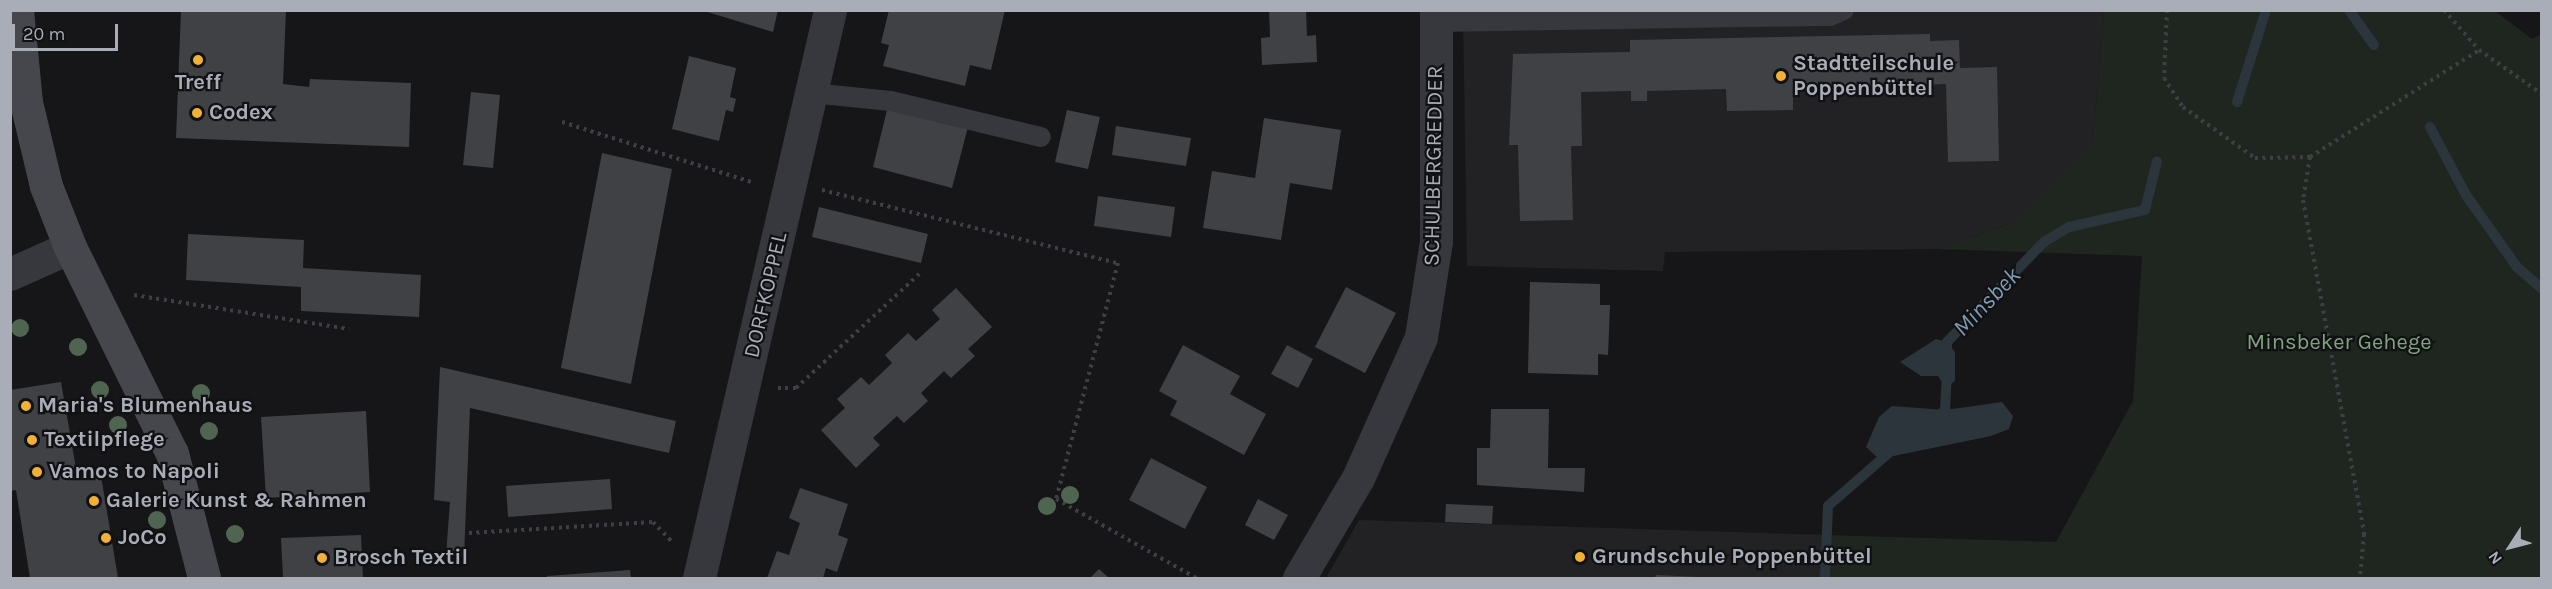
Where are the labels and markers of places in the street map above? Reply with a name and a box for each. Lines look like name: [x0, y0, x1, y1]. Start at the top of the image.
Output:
place label: Stadtteilschule Poppenbüttel: [1793, 50, 1954, 101]
marker: Treff: [191, 53, 205, 67]
marker: Stadtteilschule Poppenbüttel: [1774, 69, 1788, 83]
place label: Treff: [175, 70, 221, 96]
place label: Codex: [209, 100, 273, 126]
marker: Codex: [190, 106, 204, 120]
place label: Maria's Blumenhaus: [38, 393, 253, 419]
marker: Maria's Blumenhaus: [19, 399, 33, 413]
place label: Textilpflege: [44, 427, 165, 453]
marker: Textilpflege: [25, 433, 39, 447]
place label: Vamos to Napoli: [49, 459, 220, 485]
marker: Vamos to Napoli: [30, 465, 44, 479]
place label: Galerie Kunst & Rahmen: [106, 488, 367, 514]
marker: Galerie Kunst & Rahmen: [87, 494, 101, 508]
place label: JoCo: [118, 525, 167, 551]
marker: JoCo: [99, 531, 113, 545]
place label: Grundschule Poppenbüttel: [1592, 544, 1872, 570]
place label: Brosch Textil: [334, 545, 468, 571]
marker: Grundschule Poppenbüttel: [1573, 550, 1587, 564]
marker: Brosch Textil: [315, 551, 329, 565]

